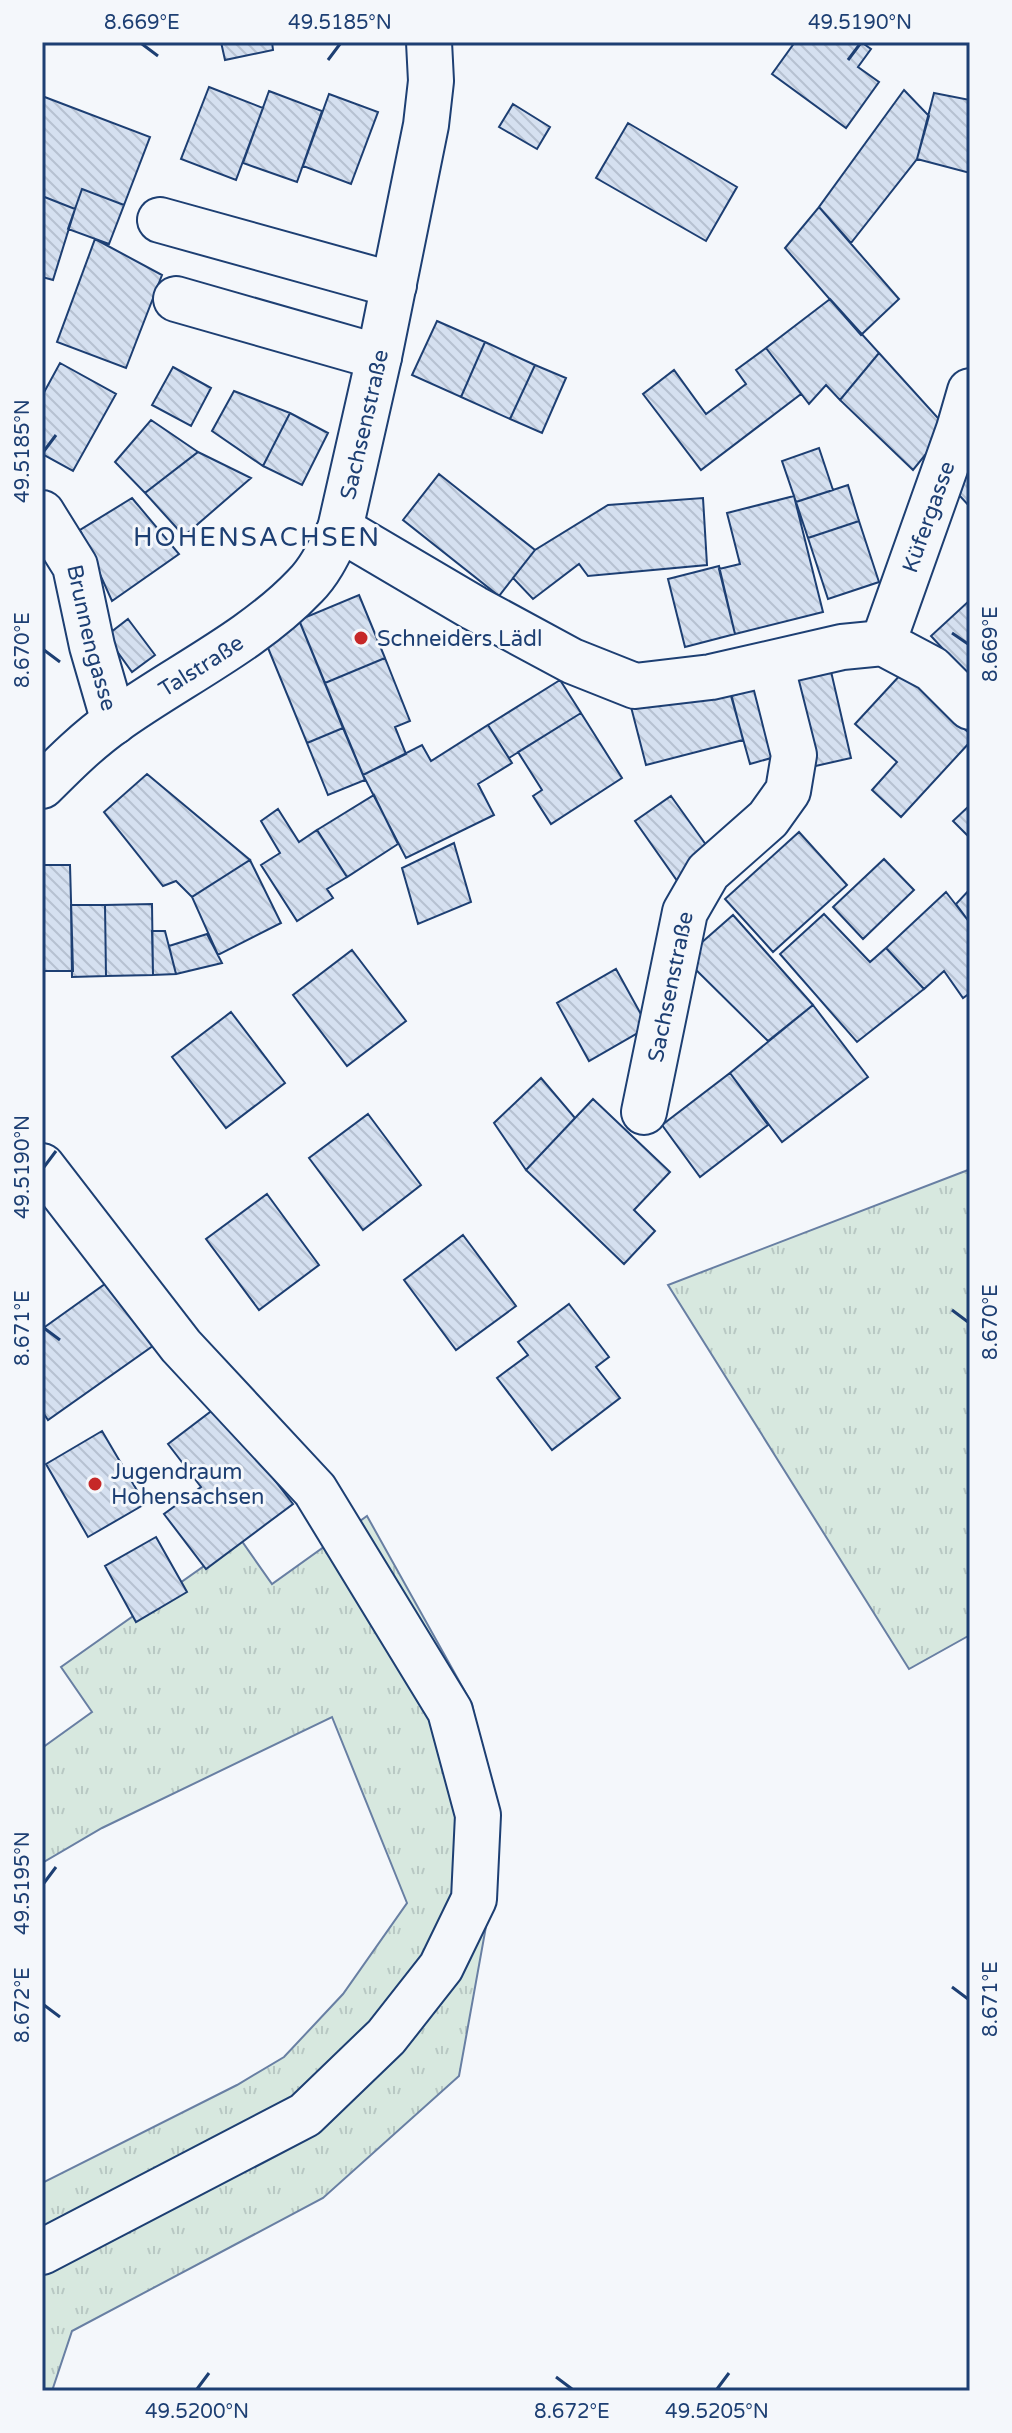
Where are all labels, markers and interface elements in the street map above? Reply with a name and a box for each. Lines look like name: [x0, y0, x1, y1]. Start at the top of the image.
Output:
text: 8.669°E: [104, 11, 180, 35]
text: 49.5185°N: [288, 11, 392, 35]
text: 49.5190°N: [808, 11, 912, 35]
street label: Sachsenstraße: [335, 347, 394, 502]
text: 49.5185°N: [11, 399, 35, 503]
street label: Küfergasse: [897, 458, 961, 576]
district label: HOHENSACHSEN: [133, 522, 381, 553]
street label: Brunnengasse: [61, 562, 122, 714]
text: 8.669°E: [979, 606, 1003, 682]
text: 8.670°E: [11, 612, 35, 688]
place label: Schneiders Lädl: [377, 626, 542, 652]
marker: Schneiders Lädl: [352, 629, 370, 647]
street label: Talstraße: [154, 630, 248, 703]
street label: Sachsenstraße: [643, 909, 699, 1064]
text: 49.5190°N: [11, 1115, 35, 1219]
text: 8.670°E: [979, 1284, 1003, 1360]
text: 8.671°E: [11, 1290, 35, 1366]
place label: Jugendraum Hohensachsen: [111, 1459, 264, 1510]
marker: Jugendraum Hohensachsen: [86, 1475, 104, 1493]
text: 49.5195°N: [11, 1831, 35, 1935]
text: 8.671°E: [979, 1961, 1003, 2037]
text: 8.672°E: [11, 1967, 35, 2043]
text: 49.5200°N: [145, 2400, 249, 2424]
text: 8.672°E: [534, 2400, 610, 2424]
text: 49.5205°N: [665, 2400, 769, 2424]

